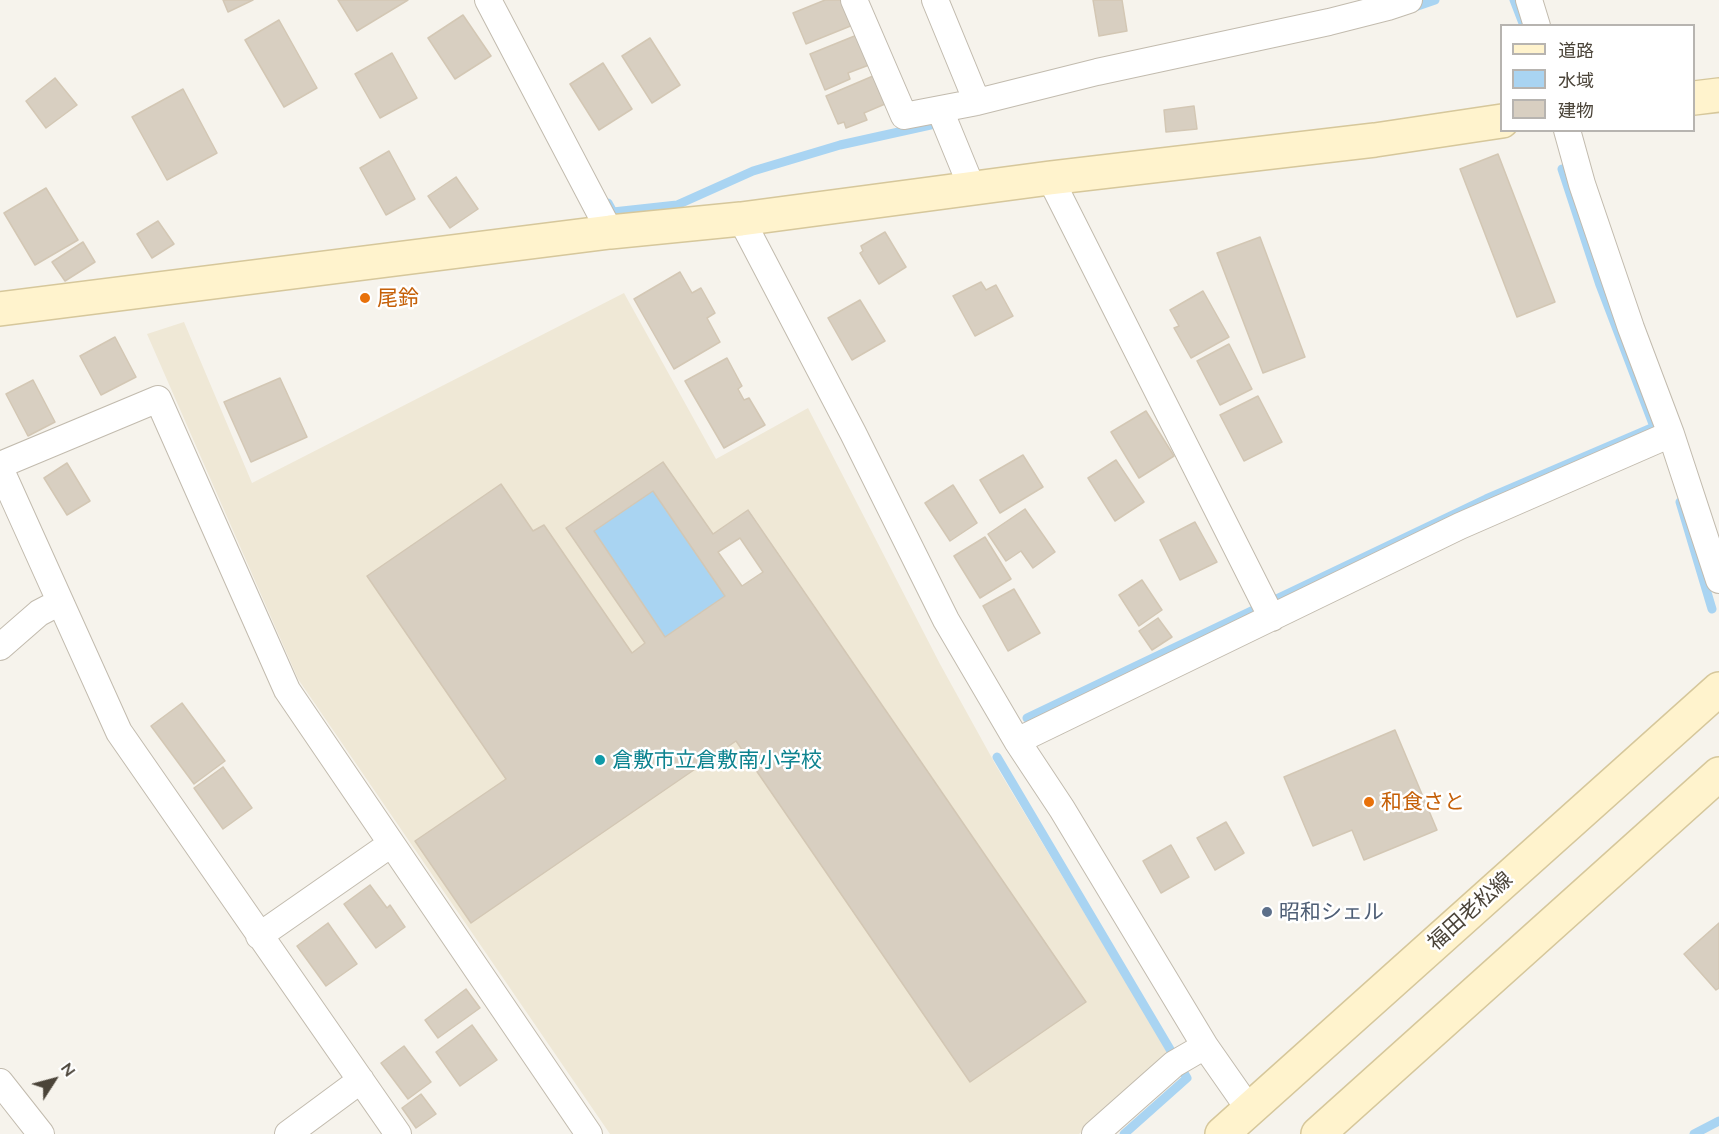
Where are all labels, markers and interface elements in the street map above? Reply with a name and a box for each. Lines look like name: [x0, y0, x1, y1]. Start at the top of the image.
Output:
legend: [1500, 24, 1695, 132]
text: 道路: [1558, 39, 1594, 61]
text: 水域: [1558, 69, 1594, 91]
text: 建物: [1558, 99, 1594, 121]
place label: 尾鈴: [377, 285, 419, 311]
marker: 尾鈴: [358, 291, 372, 305]
place label: 倉敷市立倉敷南小学校: [612, 747, 822, 773]
marker: 倉敷市立倉敷南小学校: [593, 753, 607, 767]
place label: 和食さと: [1381, 789, 1465, 815]
marker: 和食さと: [1362, 795, 1376, 809]
street label: 福田老松線: [1423, 867, 1517, 955]
place label: 昭和シェル: [1279, 899, 1384, 925]
marker: 昭和シェル: [1260, 905, 1274, 919]
north arrow: [24, 1050, 84, 1110]
text: N: [58, 1059, 80, 1080]

